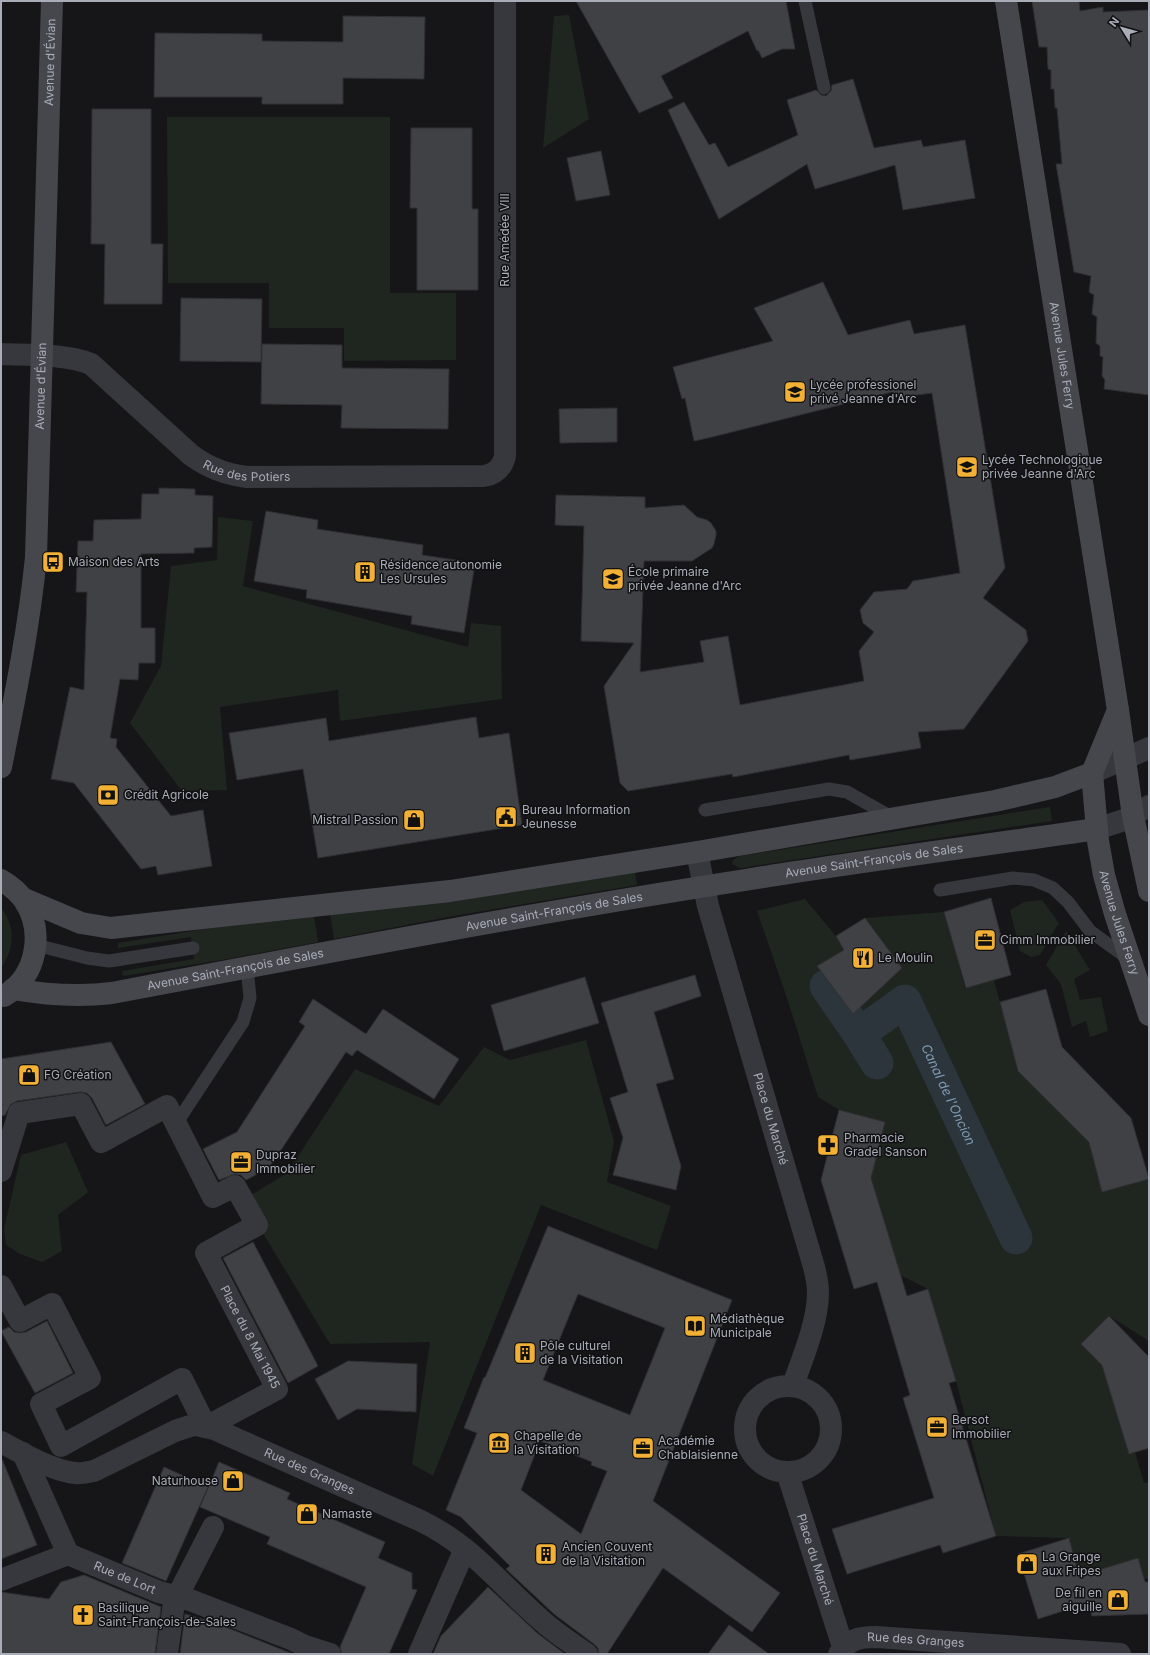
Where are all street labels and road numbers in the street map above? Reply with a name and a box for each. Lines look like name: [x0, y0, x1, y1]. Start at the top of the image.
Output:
street label: Avenue d'Évian: [41, 18, 58, 106]
street label: Rue Amédée VIII: [497, 193, 512, 287]
street label: Avenue Jules Ferry: [1047, 301, 1078, 411]
street label: Avenue d'Évian: [32, 342, 49, 430]
street label: Rue des Potiers: [201, 456, 290, 484]
street label: Avenue Saint-François de Sales: [784, 840, 964, 881]
street label: Avenue Jules Ferry: [1096, 869, 1143, 977]
street label: Avenue Saint-François de Sales: [464, 889, 644, 934]
street label: Avenue Saint-François de Sales: [146, 945, 325, 993]
street label: Place du Marché: [750, 1071, 792, 1167]
street label: Place du 8 Mai 1945: [217, 1283, 284, 1391]
street label: Rue des Granges: [262, 1444, 357, 1498]
street label: Place du Marché: [794, 1512, 837, 1607]
street label: Rue de Lort: [92, 1558, 158, 1597]
street label: Rue des Granges: [867, 1629, 965, 1650]

